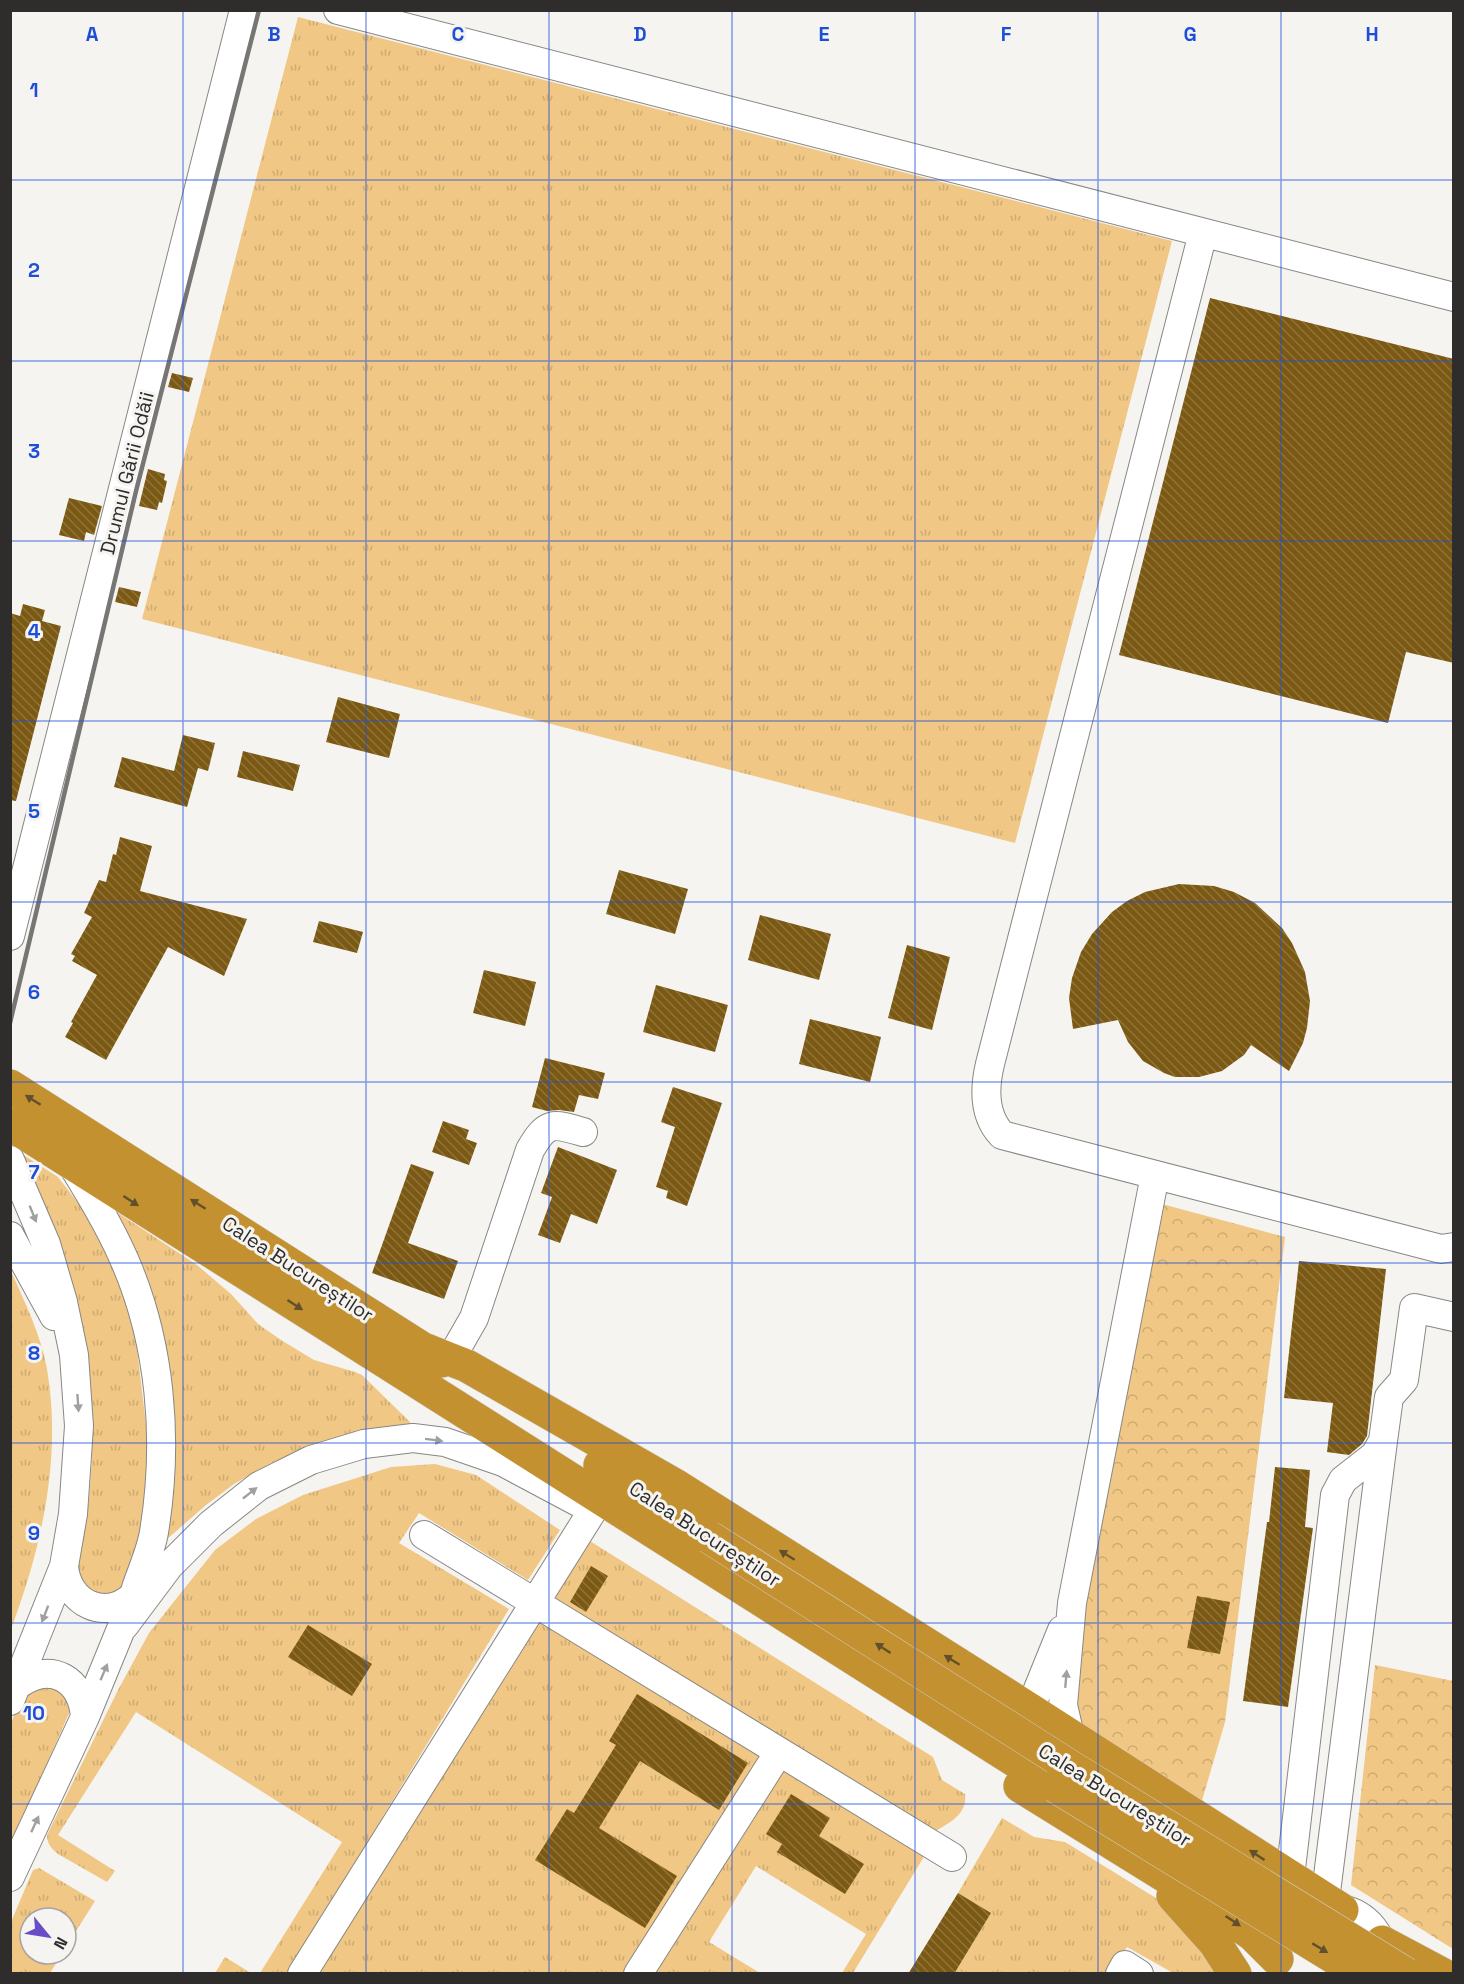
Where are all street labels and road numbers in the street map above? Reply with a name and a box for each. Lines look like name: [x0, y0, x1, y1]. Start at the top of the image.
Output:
street label: Drumul Gării Odăii: [94, 389, 160, 557]
street label: Calea Bucureștilor: [217, 1210, 379, 1328]
street label: Calea Bucureștilor: [624, 1475, 786, 1593]
street label: Calea Bucureștilor: [1034, 1737, 1196, 1853]

